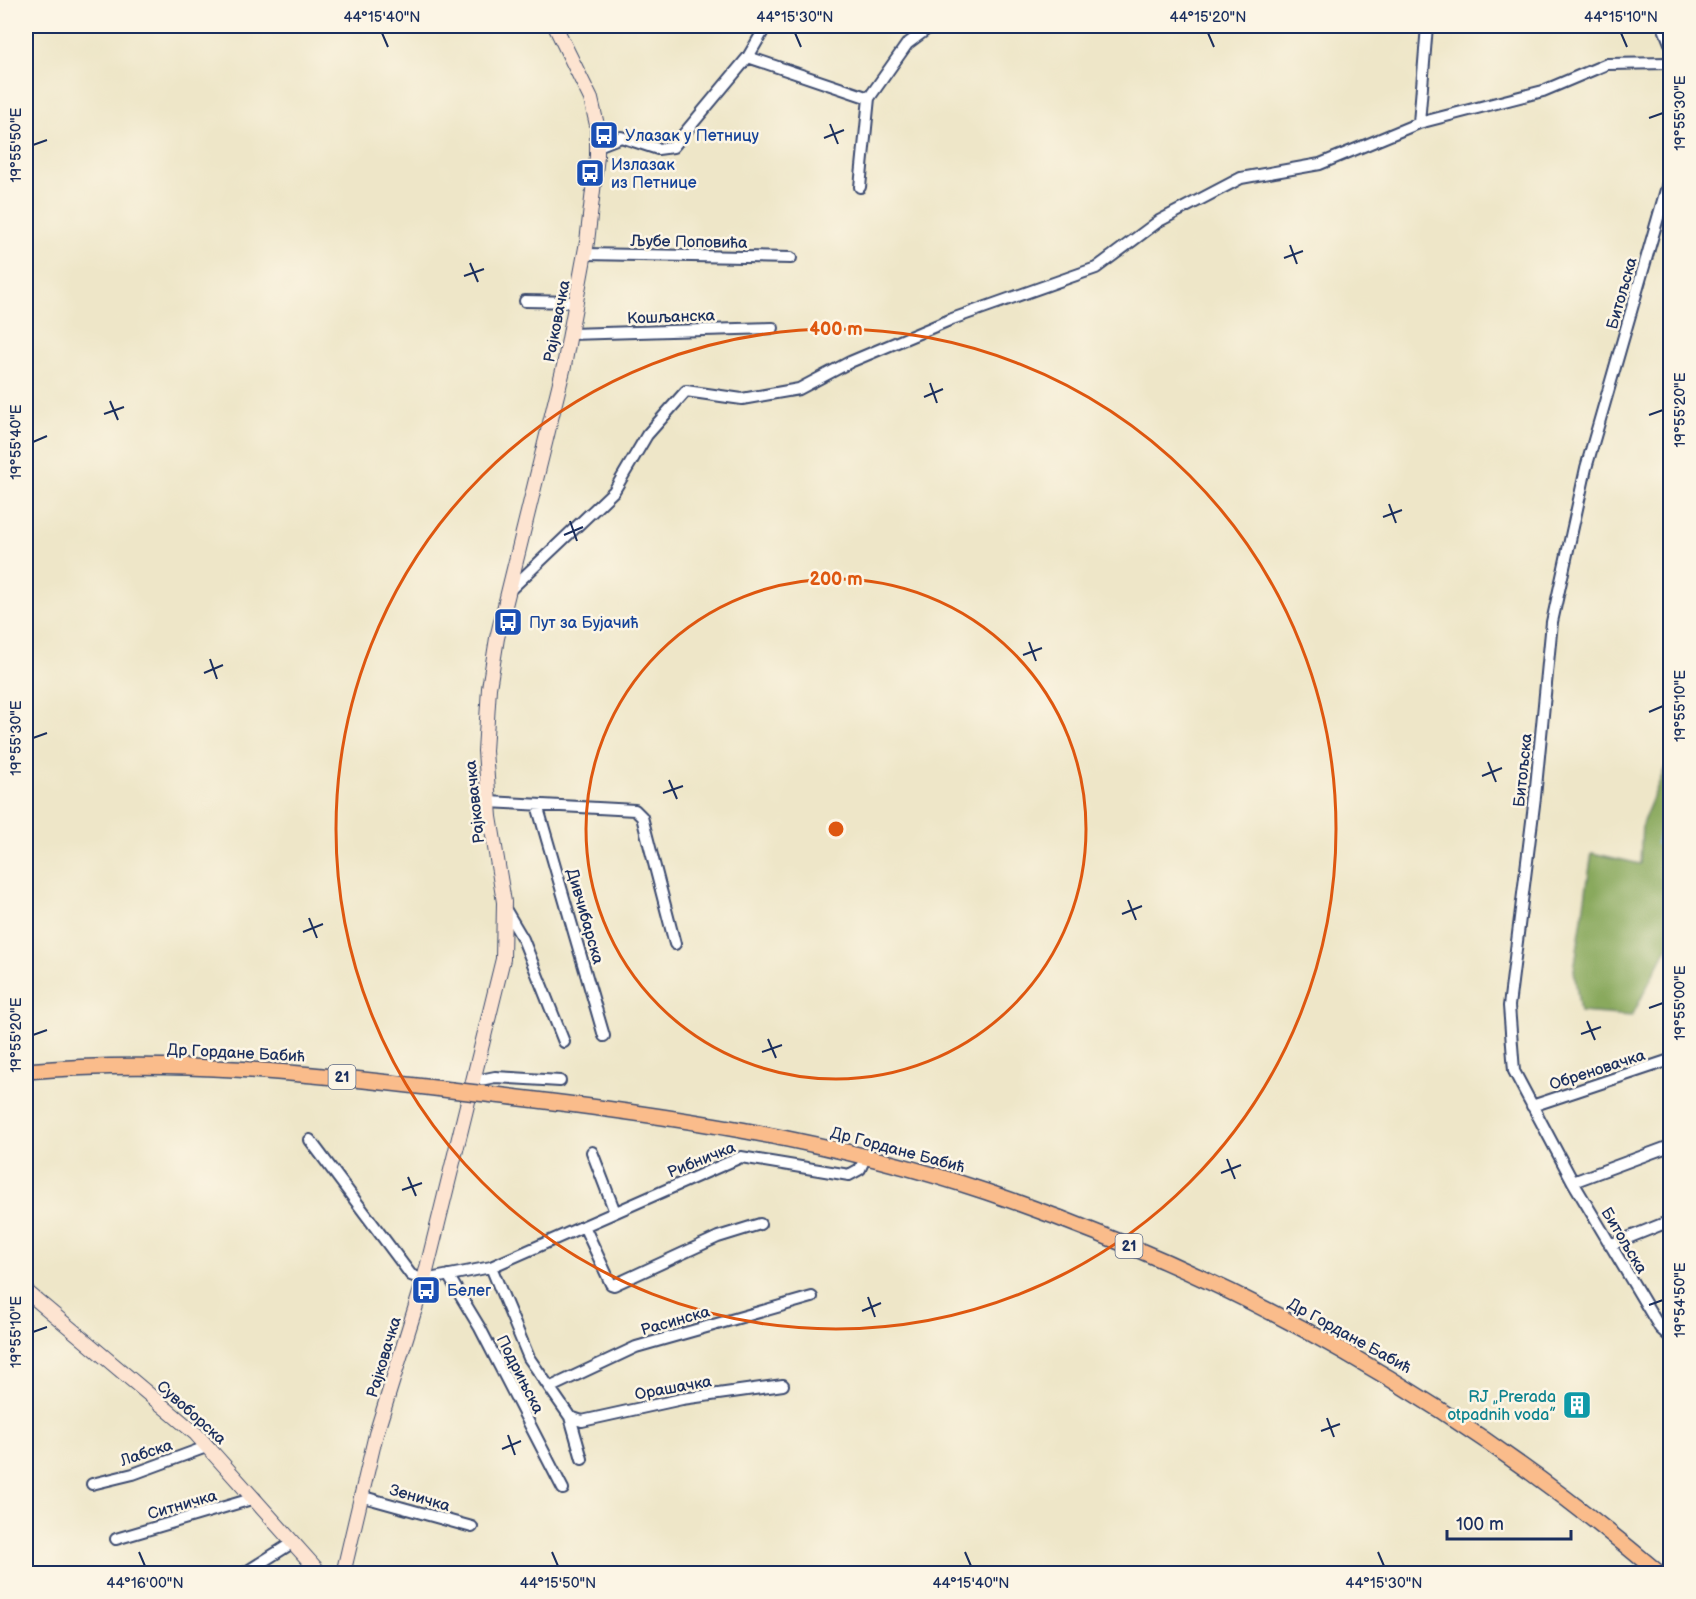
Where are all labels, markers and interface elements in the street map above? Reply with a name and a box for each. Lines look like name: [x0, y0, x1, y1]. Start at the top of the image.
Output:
text: 44°15'40"N: [343, 8, 421, 27]
text: 44°15'30"N: [756, 8, 834, 27]
text: 44°15'20"N: [1170, 8, 1246, 27]
text: 44°15'10"N: [1584, 8, 1658, 27]
text: 19°55'30"E: [1671, 75, 1690, 151]
text: 19°55'50"E: [7, 107, 26, 182]
bus stop icon: Улазак у Петницу: [588, 119, 620, 151]
place label: Улазак у Петницу: [625, 127, 759, 146]
place label: Излазак из Петнице: [611, 156, 697, 193]
bus stop icon: Излазак из Петнице: [574, 157, 606, 189]
street label: Љубе Поповића: [629, 232, 748, 253]
street label: Битољска: [1603, 255, 1642, 332]
street label: Рајковачка: [540, 278, 575, 364]
street label: Кошљанска: [627, 306, 716, 329]
text: 400 m: [809, 319, 863, 340]
text: 19°55'20"E: [1671, 372, 1690, 448]
text: 19°55'40"E: [7, 404, 26, 480]
text: 200 m: [809, 569, 863, 590]
bus stop icon: Пут за Бујачић: [492, 606, 524, 638]
place label: Пут за Бујачић: [529, 614, 638, 633]
text: 19°55'10"E: [1671, 670, 1690, 742]
text: 19°55'30"E: [7, 700, 26, 776]
street label: Битољска: [1510, 732, 1537, 808]
street label: Рајковачка: [462, 759, 489, 844]
centre of rings: [826, 819, 846, 839]
street label: Дивчибарска: [562, 866, 607, 967]
text: 19°55'00"E: [1671, 965, 1690, 1041]
text: 19°55'20"E: [7, 997, 26, 1073]
street label: Др Гордане Бабић: [166, 1040, 305, 1067]
street label: Обреновачка: [1547, 1046, 1648, 1095]
road number: 21: [328, 1065, 356, 1089]
street label: Др Гордане Бабић: [828, 1123, 967, 1178]
street label: Рибничка: [665, 1138, 739, 1183]
street label: Битољска: [1597, 1204, 1651, 1278]
road number: 21: [1116, 1234, 1142, 1258]
text: 19°54'50"E: [1671, 1262, 1690, 1338]
bus stop icon: Белег: [410, 1274, 442, 1306]
place label: Белег: [447, 1282, 491, 1301]
street label: Др Гордане Бабић: [1284, 1295, 1414, 1378]
text: 19°55'10"E: [7, 1296, 26, 1368]
street label: Расинска: [639, 1302, 713, 1340]
street label: Рајковачка: [363, 1314, 406, 1400]
street label: Подрињска: [492, 1332, 548, 1418]
street label: Орашачка: [633, 1372, 714, 1405]
street label: Сувоборска: [152, 1377, 230, 1450]
place label: RJ „Prerada otpadnih voda”: [1447, 1388, 1556, 1425]
building icon: RJ „Prerada otpadnih voda”: [1561, 1389, 1593, 1421]
street label: Лабска: [117, 1436, 176, 1471]
street label: Зеничка: [387, 1481, 453, 1516]
street label: Ситничка: [146, 1486, 220, 1524]
scale bar: [1447, 1503, 1572, 1541]
text: 100 m: [1456, 1514, 1504, 1535]
text: 44°16'00"N: [106, 1574, 184, 1593]
text: 44°15'50"N: [520, 1574, 596, 1593]
text: 44°15'40"N: [932, 1574, 1010, 1593]
text: 44°15'30"N: [1345, 1574, 1423, 1593]

